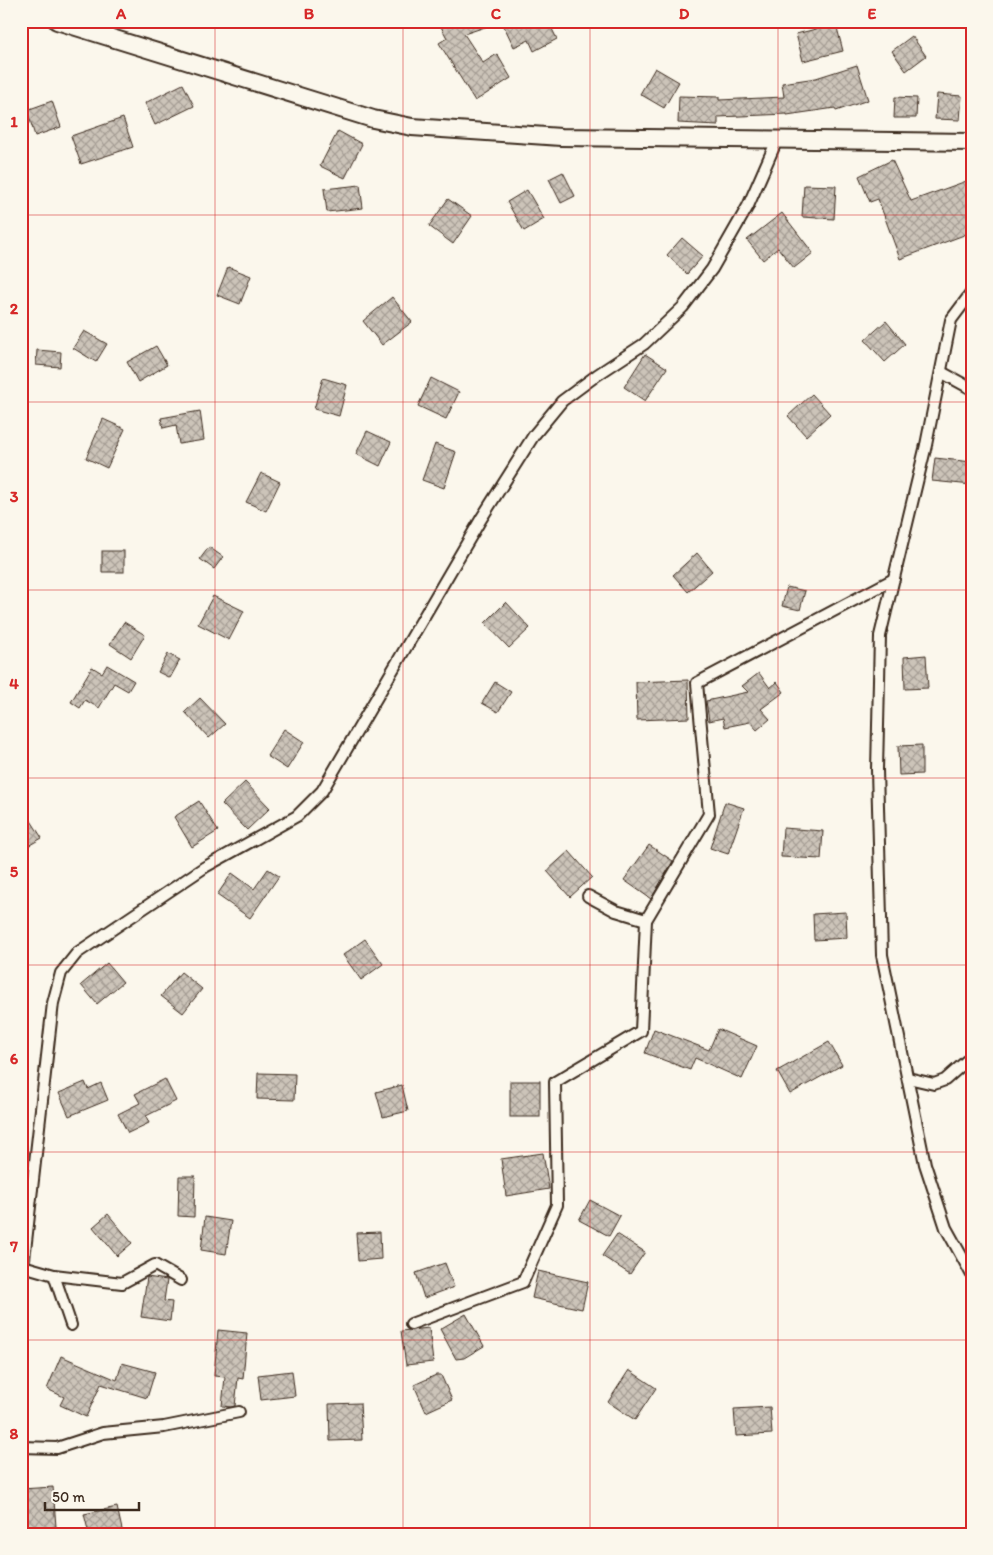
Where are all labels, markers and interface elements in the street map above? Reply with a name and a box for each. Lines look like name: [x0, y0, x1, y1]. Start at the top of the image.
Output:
text: A: [115, 4, 127, 23]
text: B: [304, 4, 315, 23]
text: C: [491, 4, 502, 23]
text: D: [679, 4, 690, 23]
text: E: [868, 4, 877, 23]
text: 1: [10, 112, 18, 131]
text: 2: [10, 299, 19, 318]
text: 3: [10, 487, 19, 506]
text: 4: [9, 674, 19, 693]
text: 5: [10, 862, 19, 881]
text: 6: [10, 1049, 19, 1068]
text: 7: [9, 1237, 18, 1256]
text: 8: [10, 1424, 19, 1443]
scale bar: [45, 1480, 139, 1512]
text: 50 m: [52, 1488, 85, 1506]

